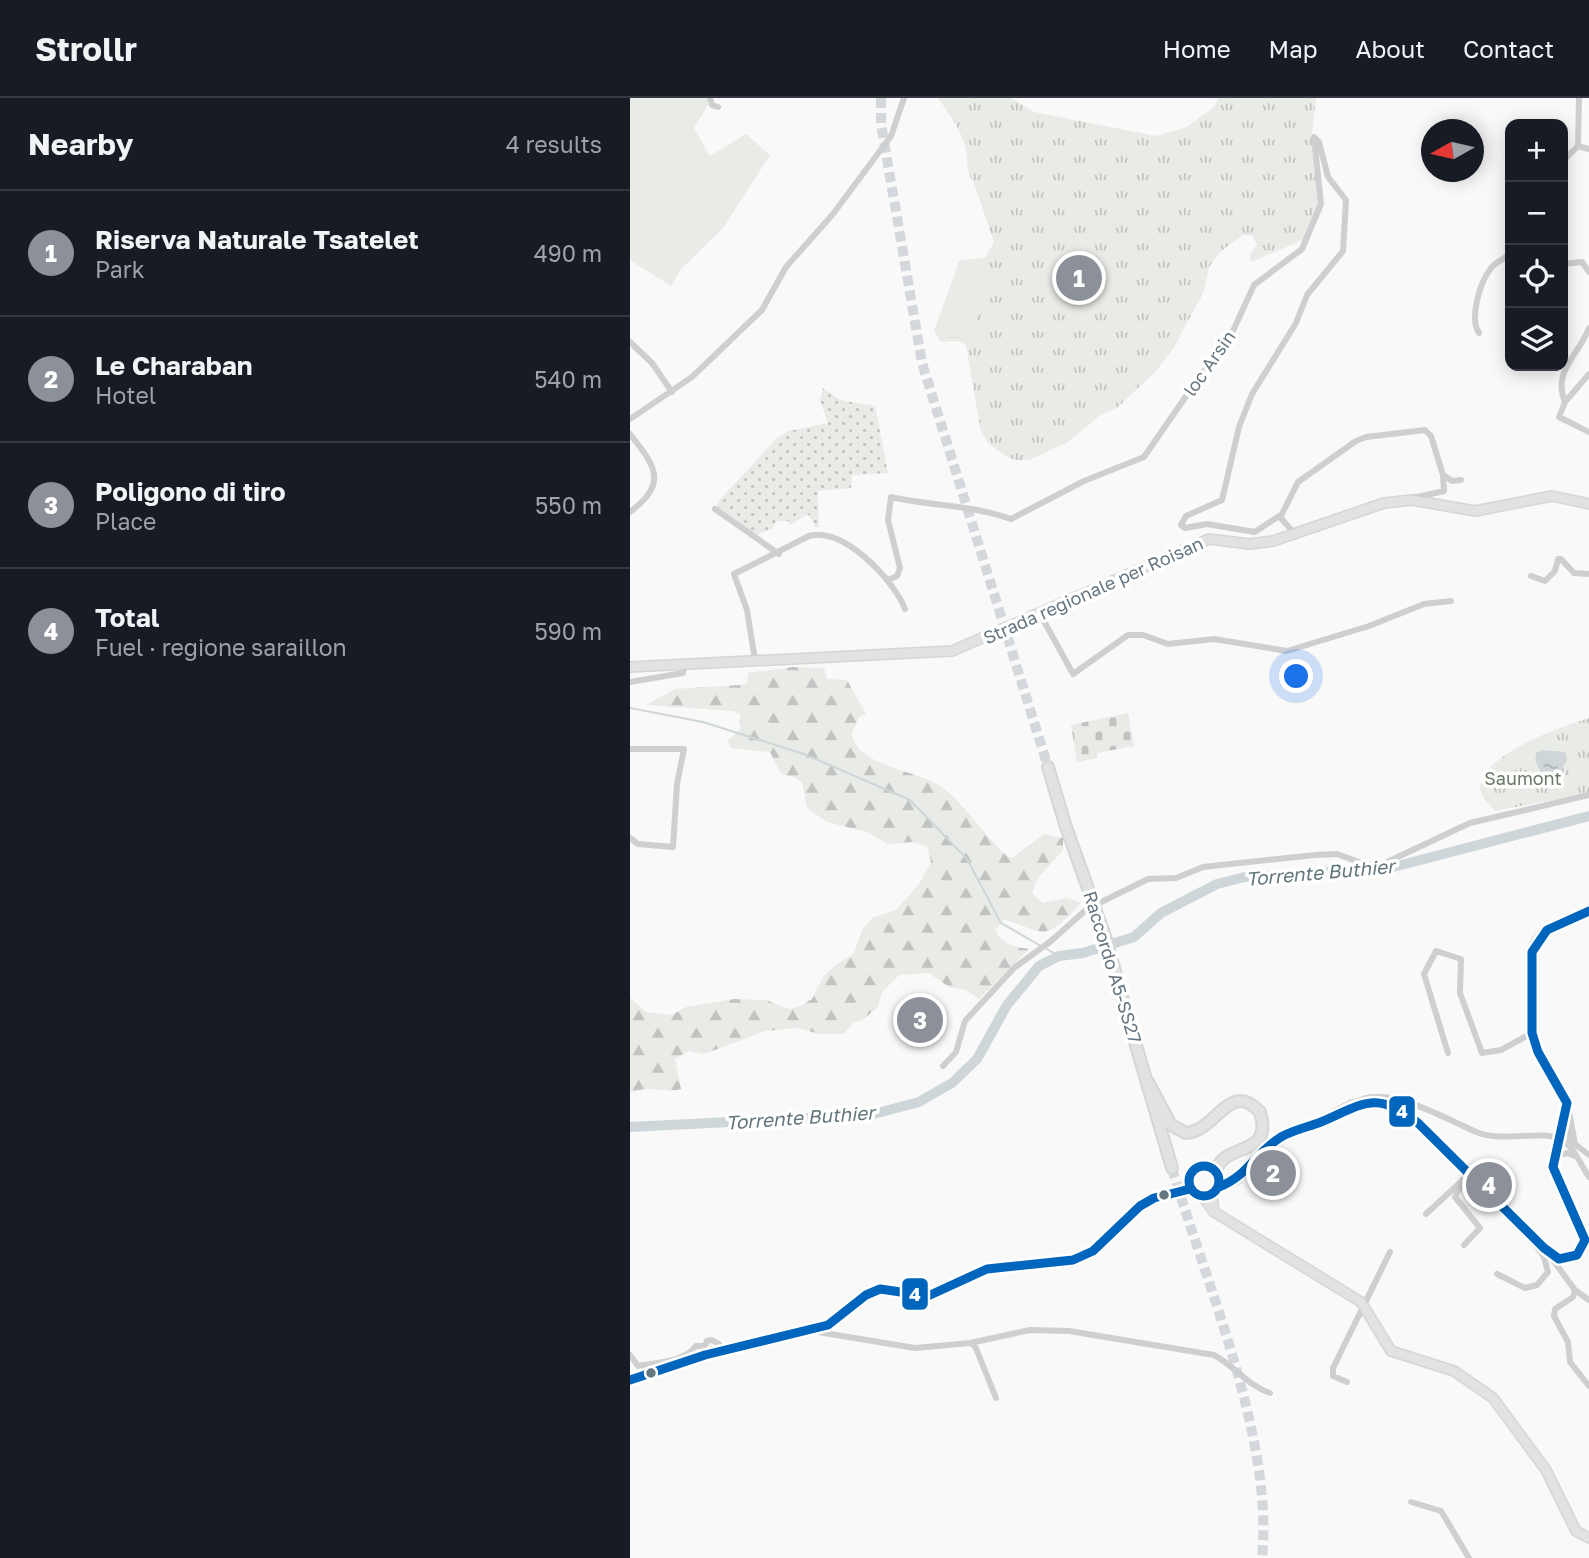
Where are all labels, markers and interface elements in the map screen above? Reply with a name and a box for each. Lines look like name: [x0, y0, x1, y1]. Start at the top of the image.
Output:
text: Strollr: [35, 29, 137, 68]
text: Home: [1163, 34, 1231, 63]
text: Map: [1269, 34, 1318, 63]
text: About: [1356, 34, 1425, 63]
text: Contact: [1463, 34, 1554, 63]
north arrow: [1421, 119, 1484, 182]
map controls: [1505, 119, 1568, 371]
button: +: [1505, 119, 1568, 182]
text: Nearby: [28, 126, 133, 162]
text: 4 results: [506, 130, 602, 158]
button: −: [1505, 182, 1568, 245]
text: Riserva Naturale Tsatelet: [95, 224, 419, 255]
text: 1: [45, 239, 57, 267]
text: 490 m: [534, 239, 602, 267]
button: locate: [1505, 245, 1568, 308]
pin: 1: [1056, 252, 1102, 304]
text: Park: [95, 255, 145, 283]
button: layers: [1505, 308, 1568, 371]
street label: loc Arsin: [1178, 326, 1240, 400]
text: Le Charaban: [95, 350, 253, 381]
text: 2: [44, 365, 58, 393]
text: 540 m: [534, 365, 602, 393]
text: Hotel: [95, 381, 156, 409]
text: Poligono di tiro: [95, 476, 286, 507]
text: 3: [44, 491, 58, 519]
text: 550 m: [535, 491, 602, 519]
text: Place: [95, 507, 156, 535]
street label: Strada regionale per Roisan: [980, 531, 1206, 649]
text: Total: [95, 602, 159, 633]
text: 4: [44, 617, 58, 645]
text: 590 m: [534, 617, 602, 645]
text: Fuel · regione saraillon: [95, 633, 347, 661]
your location: [1279, 659, 1313, 693]
park label: Saumont: [1484, 767, 1562, 789]
water label: Torrente Buthier: [1245, 854, 1398, 890]
street label: Raccordo A5-SS27: [1079, 888, 1147, 1046]
pin: 3: [897, 994, 943, 1046]
line badge: 4: [1388, 1095, 1416, 1128]
text: 4: [1396, 1099, 1408, 1122]
water label: Torrente Buthier: [725, 1100, 878, 1134]
pin: 2: [1250, 1147, 1296, 1199]
pin: 4: [1466, 1159, 1512, 1211]
unlabelled marker: [1157, 1188, 1171, 1202]
line badge: 4: [901, 1277, 929, 1311]
text: 4: [909, 1282, 921, 1305]
unlabelled marker: [644, 1366, 658, 1380]

